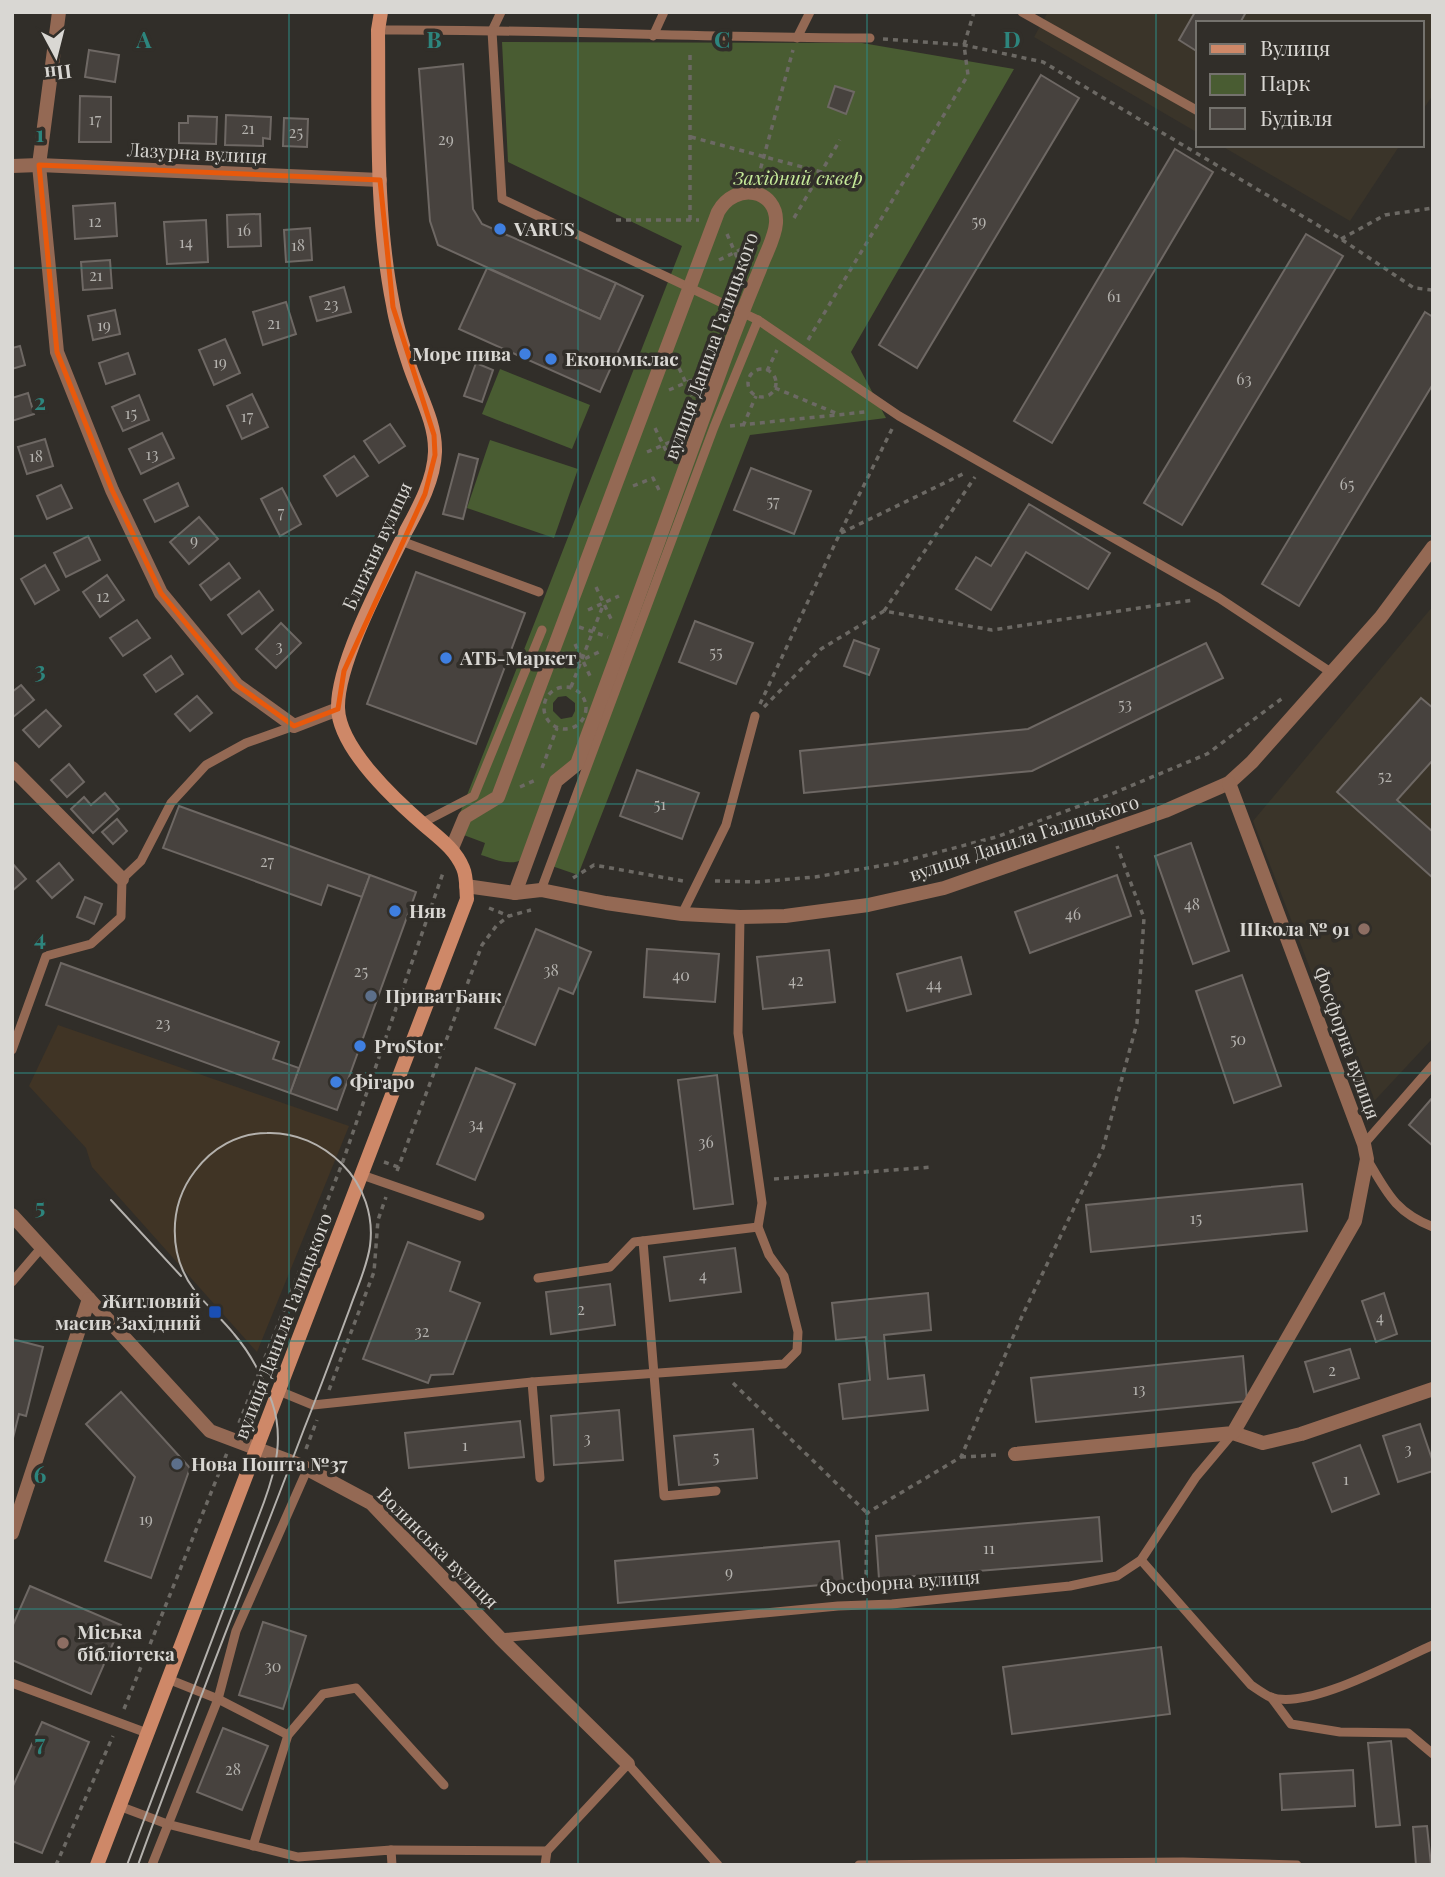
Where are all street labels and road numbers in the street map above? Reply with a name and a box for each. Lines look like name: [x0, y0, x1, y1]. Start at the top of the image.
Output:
street label: Лазурна вулиця: [126, 135, 268, 169]
street label: вулиця Данила Галицького: [657, 228, 763, 463]
street label: Ближня вулиця: [335, 477, 417, 614]
street label: вулиця Данила Галицького: [905, 788, 1142, 887]
street label: Фосфорна вулиця: [1308, 963, 1388, 1122]
street label: вулиця Данила Галицького: [227, 1209, 337, 1442]
street label: Волинська вулиця: [372, 1481, 505, 1614]
street label: Фосфорна вулиця: [819, 1562, 981, 1600]

